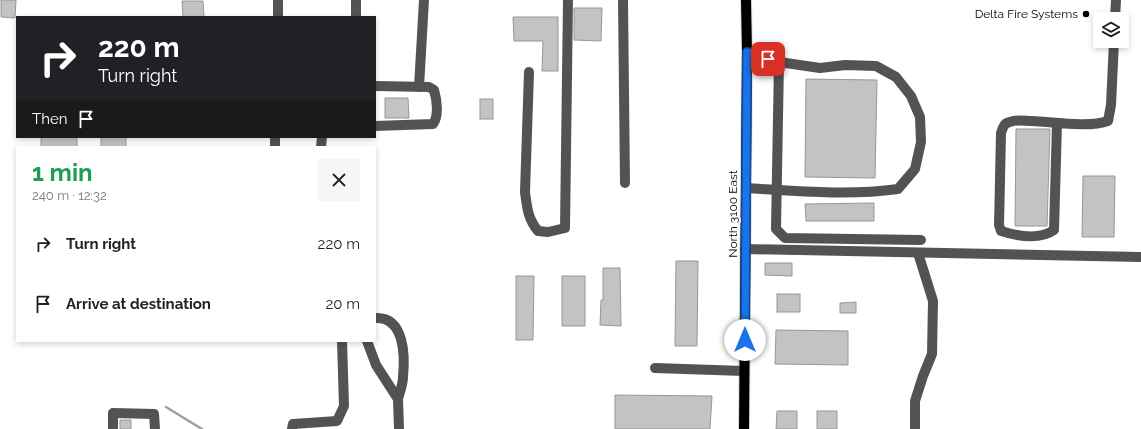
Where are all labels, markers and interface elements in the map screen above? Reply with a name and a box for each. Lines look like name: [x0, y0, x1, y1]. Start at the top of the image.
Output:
place label: Delta Fire Systems: [975, 7, 1078, 21]
marker: Delta Fire Systems: [1081, 9, 1091, 19]
map controls: [1093, 12, 1129, 48]
button: layers: [1093, 12, 1129, 48]
text: 220 m: [98, 31, 180, 64]
icon: right: [32, 32, 84, 84]
pin: [751, 42, 785, 76]
icon: arrive: [757, 48, 779, 70]
text: Turn right: [98, 65, 177, 86]
icon: arrive: [75, 108, 97, 130]
text: Then: [32, 110, 67, 128]
text: 1 min: [32, 158, 93, 187]
button: close: [318, 159, 360, 201]
street label: North 3100 East: [726, 170, 740, 258]
text: 240 m · 12:32: [32, 188, 107, 203]
icon: right: [32, 233, 54, 255]
text: Turn right: [66, 235, 136, 253]
text: 220 m: [318, 235, 360, 253]
icon: arrive: [32, 293, 54, 315]
text: Arrive at destination: [66, 295, 211, 313]
text: 20 m: [325, 295, 360, 313]
position arrow: [724, 319, 766, 361]

